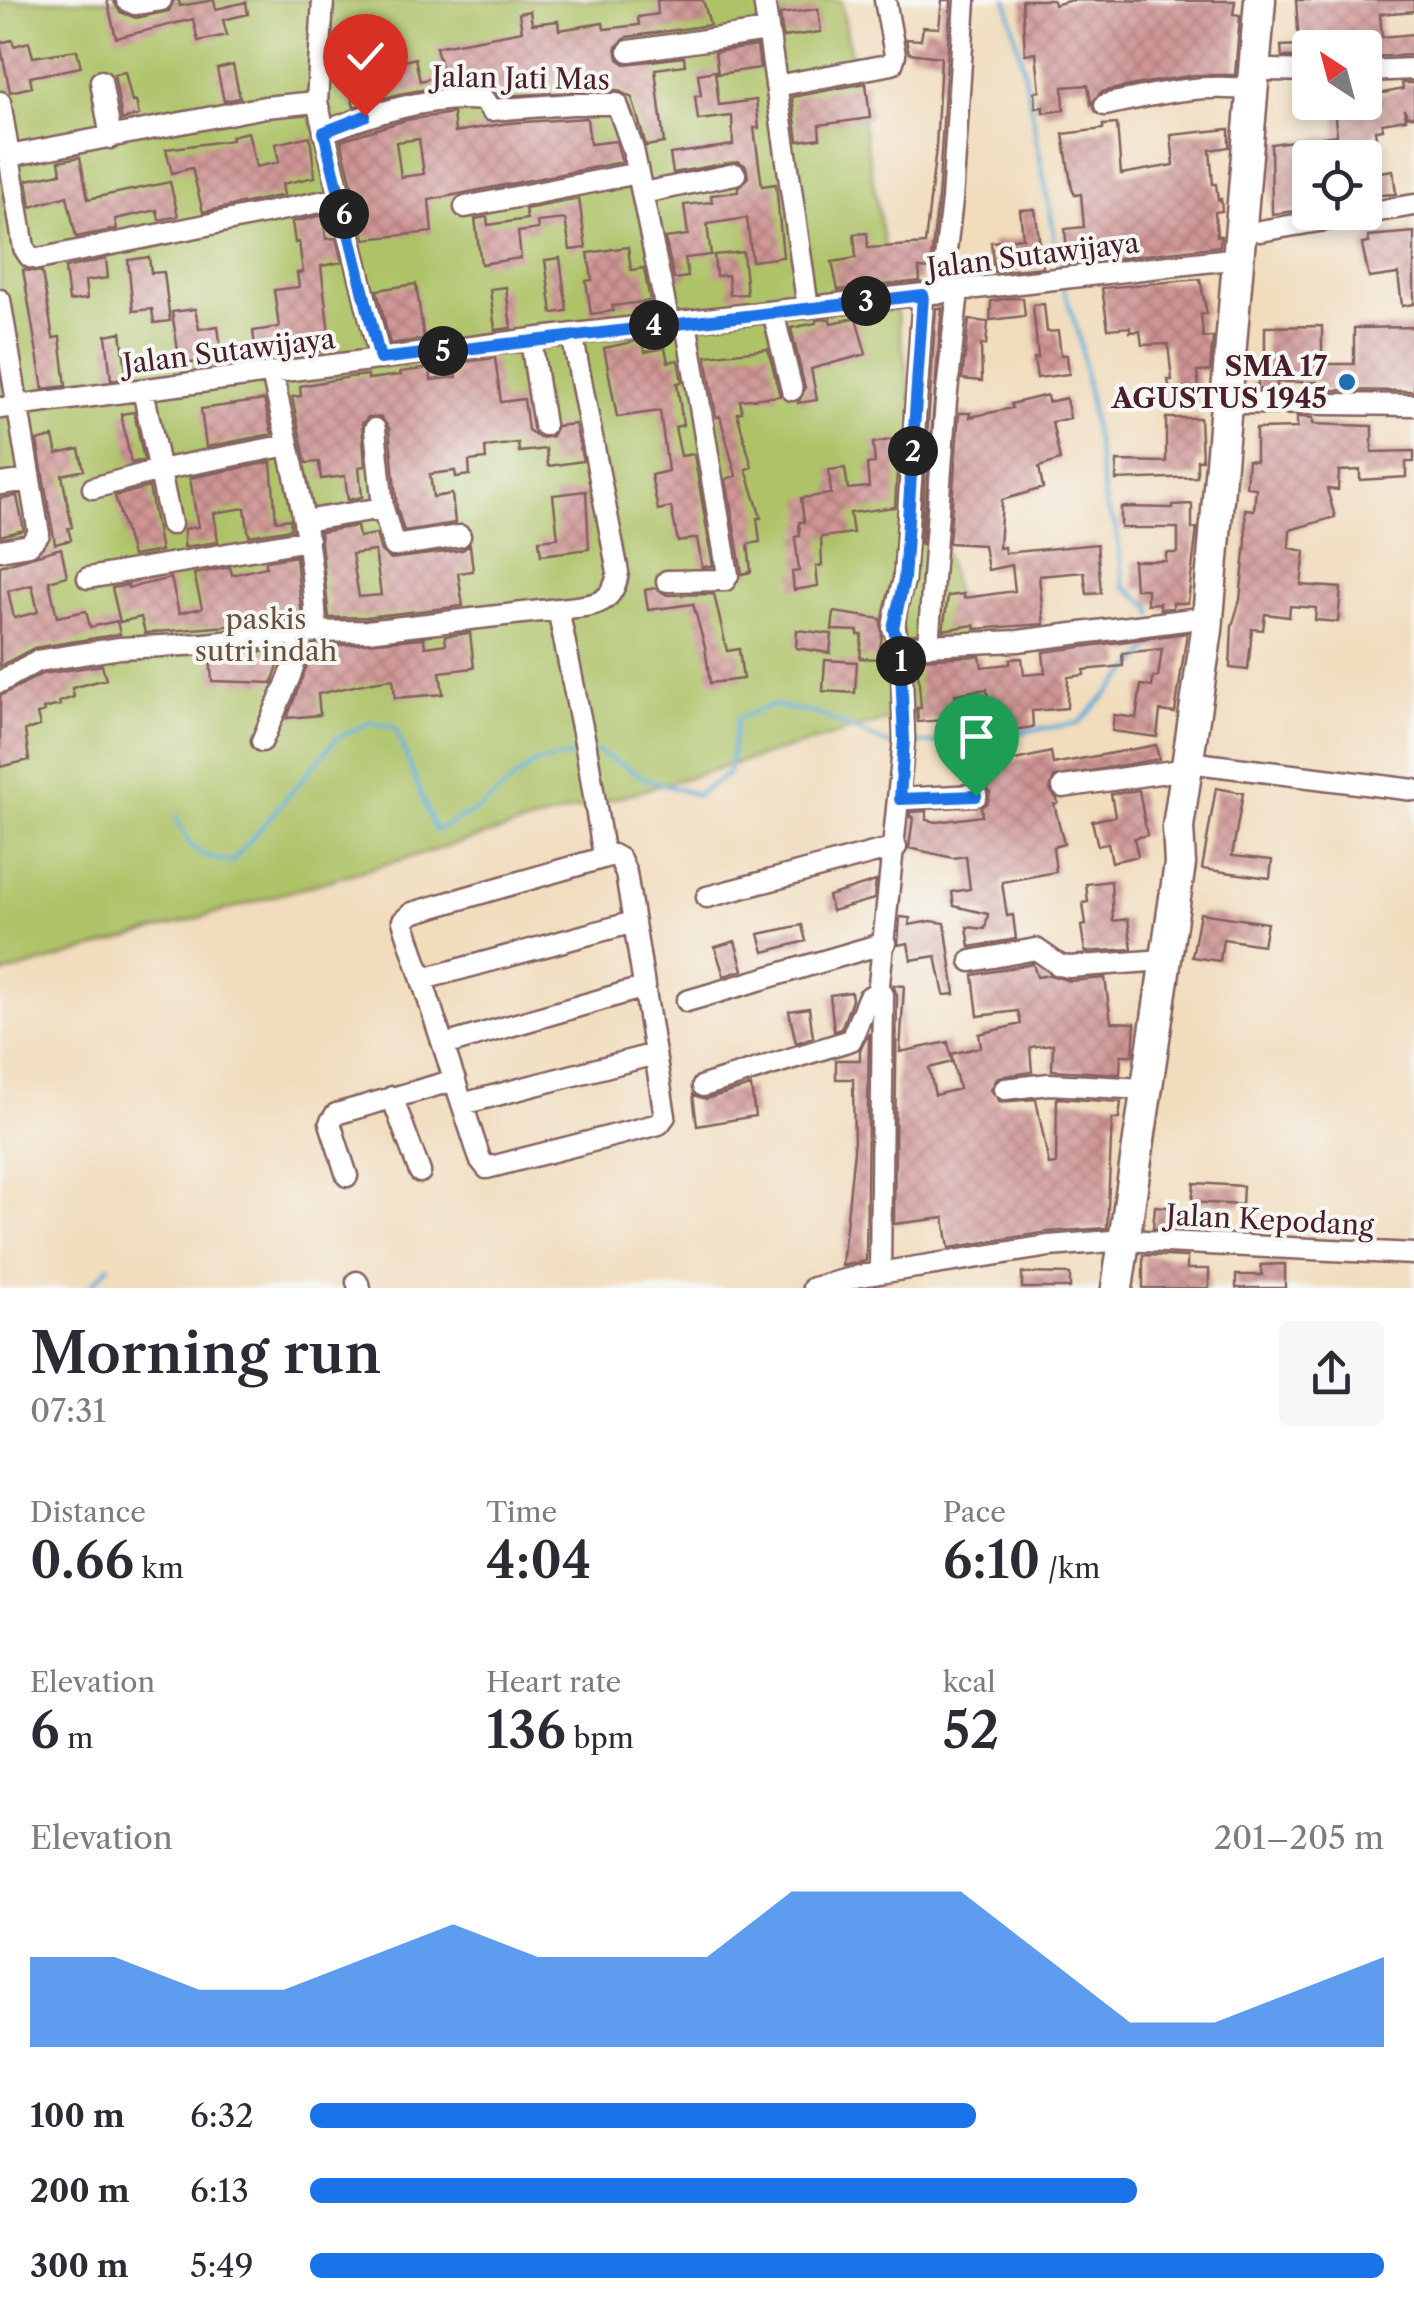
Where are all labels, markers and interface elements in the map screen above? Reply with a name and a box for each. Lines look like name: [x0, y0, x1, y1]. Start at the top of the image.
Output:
pin: [323, 14, 408, 117]
icon: check: [338, 29, 393, 84]
north arrow: [1292, 30, 1382, 120]
map controls: [1292, 30, 1382, 230]
street label: Jalan Jati Mas: [428, 59, 610, 97]
button: locate: [1292, 140, 1382, 230]
pin: 6: [319, 189, 369, 239]
text: 6: [336, 197, 352, 231]
street label: Jalan Sutawijaya: [921, 225, 1141, 285]
pin: 3: [841, 276, 891, 326]
text: 3: [858, 284, 874, 318]
pin: 4: [629, 300, 679, 350]
text: 4: [646, 308, 662, 342]
street label: Jalan Sutawijaya: [117, 321, 337, 381]
pin: 5: [418, 326, 468, 376]
text: 5: [435, 334, 451, 368]
place label: SMA 17 AGUSTUS 1945: [1111, 349, 1327, 415]
marker: SMA 17 AGUSTUS 1945: [1336, 371, 1358, 393]
pin: 2: [888, 426, 938, 476]
text: 2: [905, 434, 921, 468]
park label: paskis sutri indah: [195, 602, 337, 668]
pin: 1: [876, 636, 926, 686]
text: 1: [895, 644, 907, 678]
pin: [934, 694, 1019, 797]
icon: arrive: [949, 709, 1004, 764]
street label: Jalan Kepodang: [1161, 1197, 1375, 1242]
text: Morning run: [30, 1320, 381, 1387]
button: share: [1279, 1321, 1384, 1426]
text: 07:31: [30, 1391, 106, 1430]
text: Distance: [30, 1495, 146, 1529]
text: Time: [486, 1495, 557, 1529]
text: Pace: [943, 1495, 1006, 1529]
text: 0.66: [30, 1529, 134, 1591]
text: 4:04: [486, 1529, 591, 1591]
text: 6:10: [943, 1529, 1040, 1591]
text: km: [134, 1551, 184, 1585]
text: /km: [1040, 1551, 1100, 1585]
text: Elevation: [30, 1665, 155, 1699]
text: Heart rate: [486, 1665, 621, 1699]
text: kcal: [943, 1665, 996, 1699]
text: 6: [30, 1699, 60, 1761]
text: 136: [486, 1699, 566, 1761]
text: 52: [943, 1699, 999, 1761]
text: m: [60, 1721, 93, 1755]
text: bpm: [566, 1721, 634, 1755]
text: Elevation: [30, 1818, 173, 1857]
text: 201–205 m: [1214, 1818, 1384, 1857]
text: 100 m: [30, 2096, 125, 2135]
text: 6:32: [190, 2096, 254, 2135]
text: 200 m: [30, 2171, 130, 2210]
text: 6:13: [190, 2171, 249, 2210]
text: 300 m: [30, 2246, 129, 2285]
text: 5:49: [190, 2246, 254, 2285]

